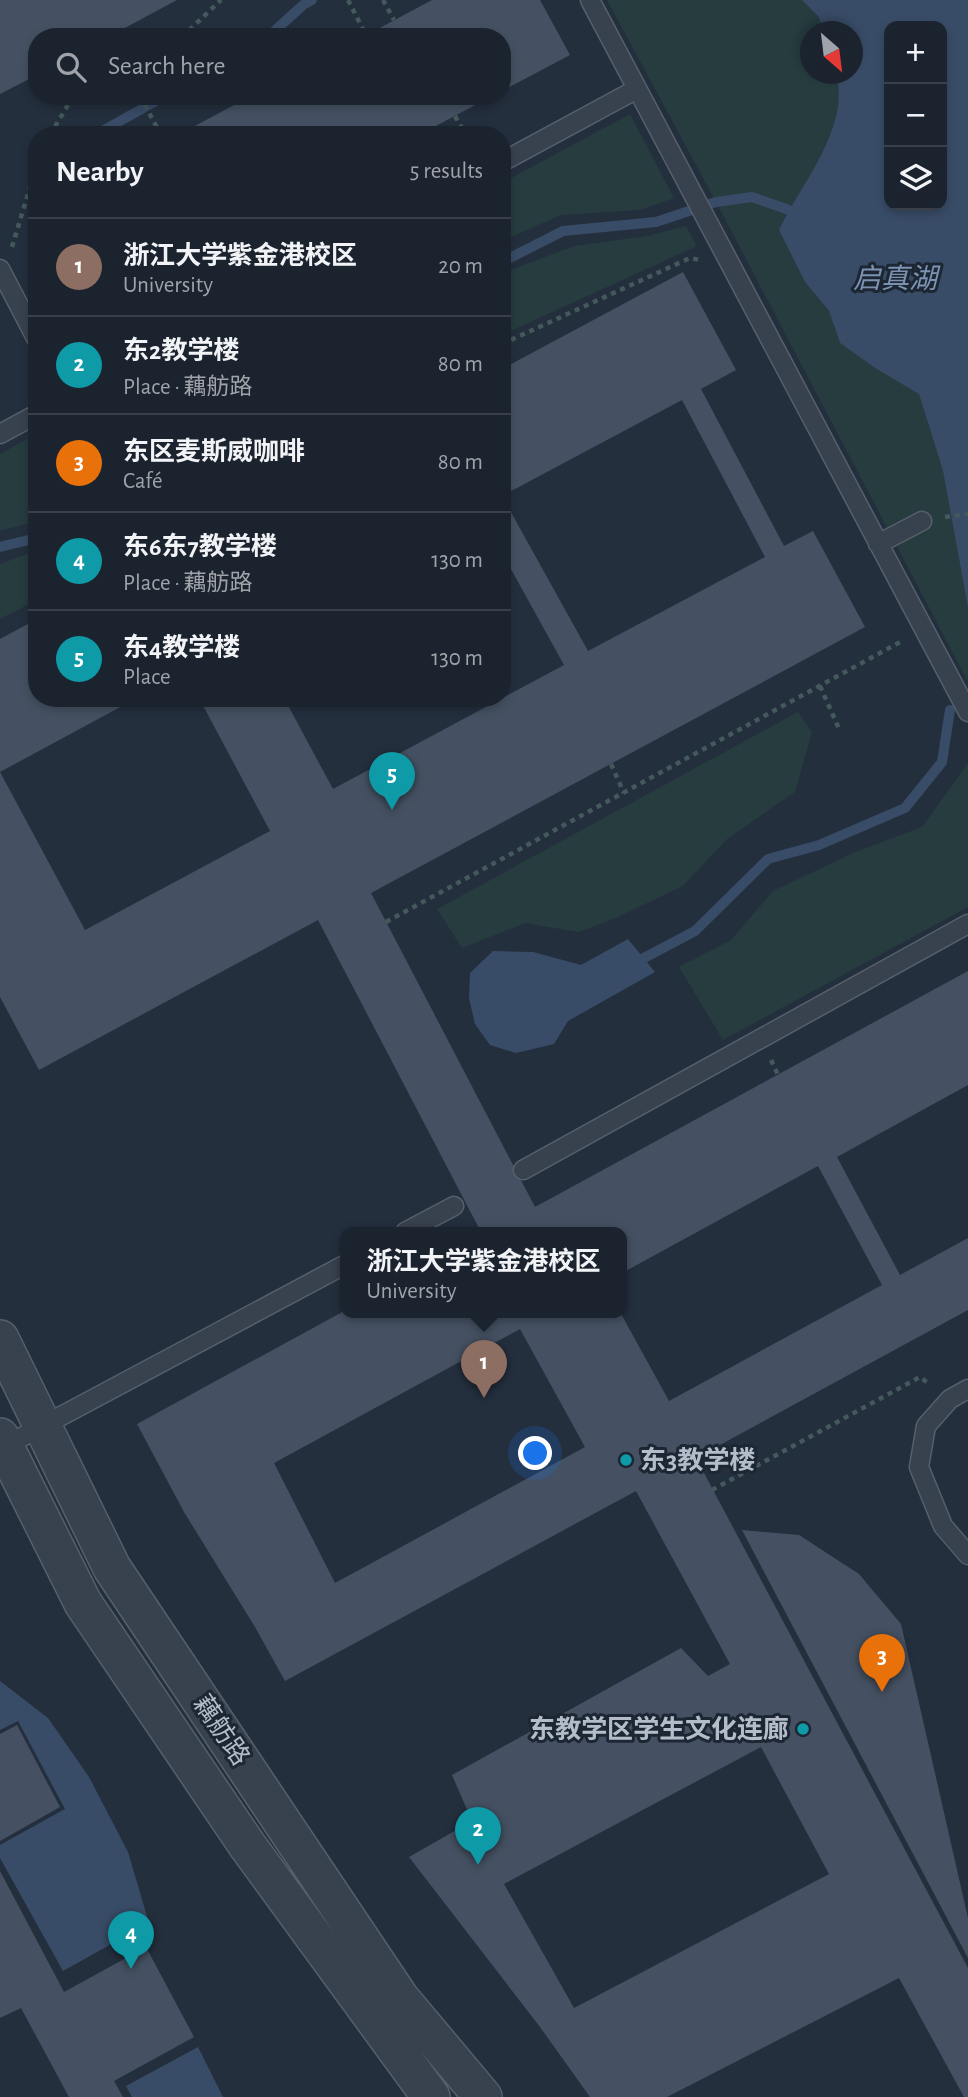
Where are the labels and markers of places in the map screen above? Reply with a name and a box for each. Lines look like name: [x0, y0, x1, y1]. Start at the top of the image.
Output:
pin: 5: [369, 752, 415, 810]
pin: 1: [461, 1340, 507, 1398]
place label: 东3教学楼: [640, 1446, 755, 1474]
marker: 东3教学楼: [618, 1452, 634, 1468]
pin: 3: [859, 1634, 905, 1692]
place label: 东教学区学生文化连廊: [529, 1715, 789, 1743]
marker: 东教学区学生文化连廊: [795, 1721, 811, 1737]
pin: 2: [455, 1807, 501, 1865]
pin: 4: [108, 1911, 154, 1969]

